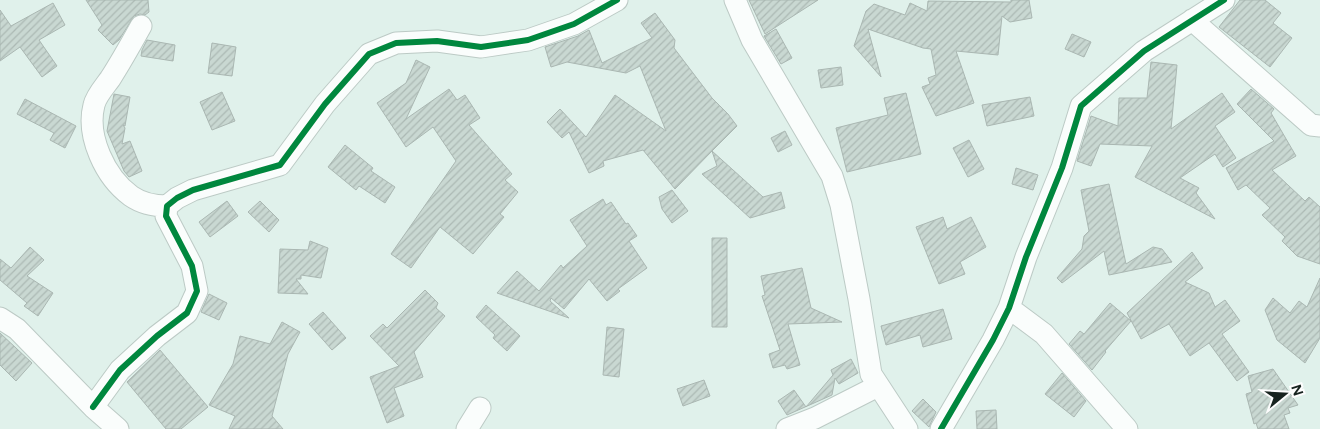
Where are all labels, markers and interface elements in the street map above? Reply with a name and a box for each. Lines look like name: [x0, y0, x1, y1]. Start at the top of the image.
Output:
north arrow: [1260, 369, 1310, 419]
text: N: [1287, 382, 1307, 398]

